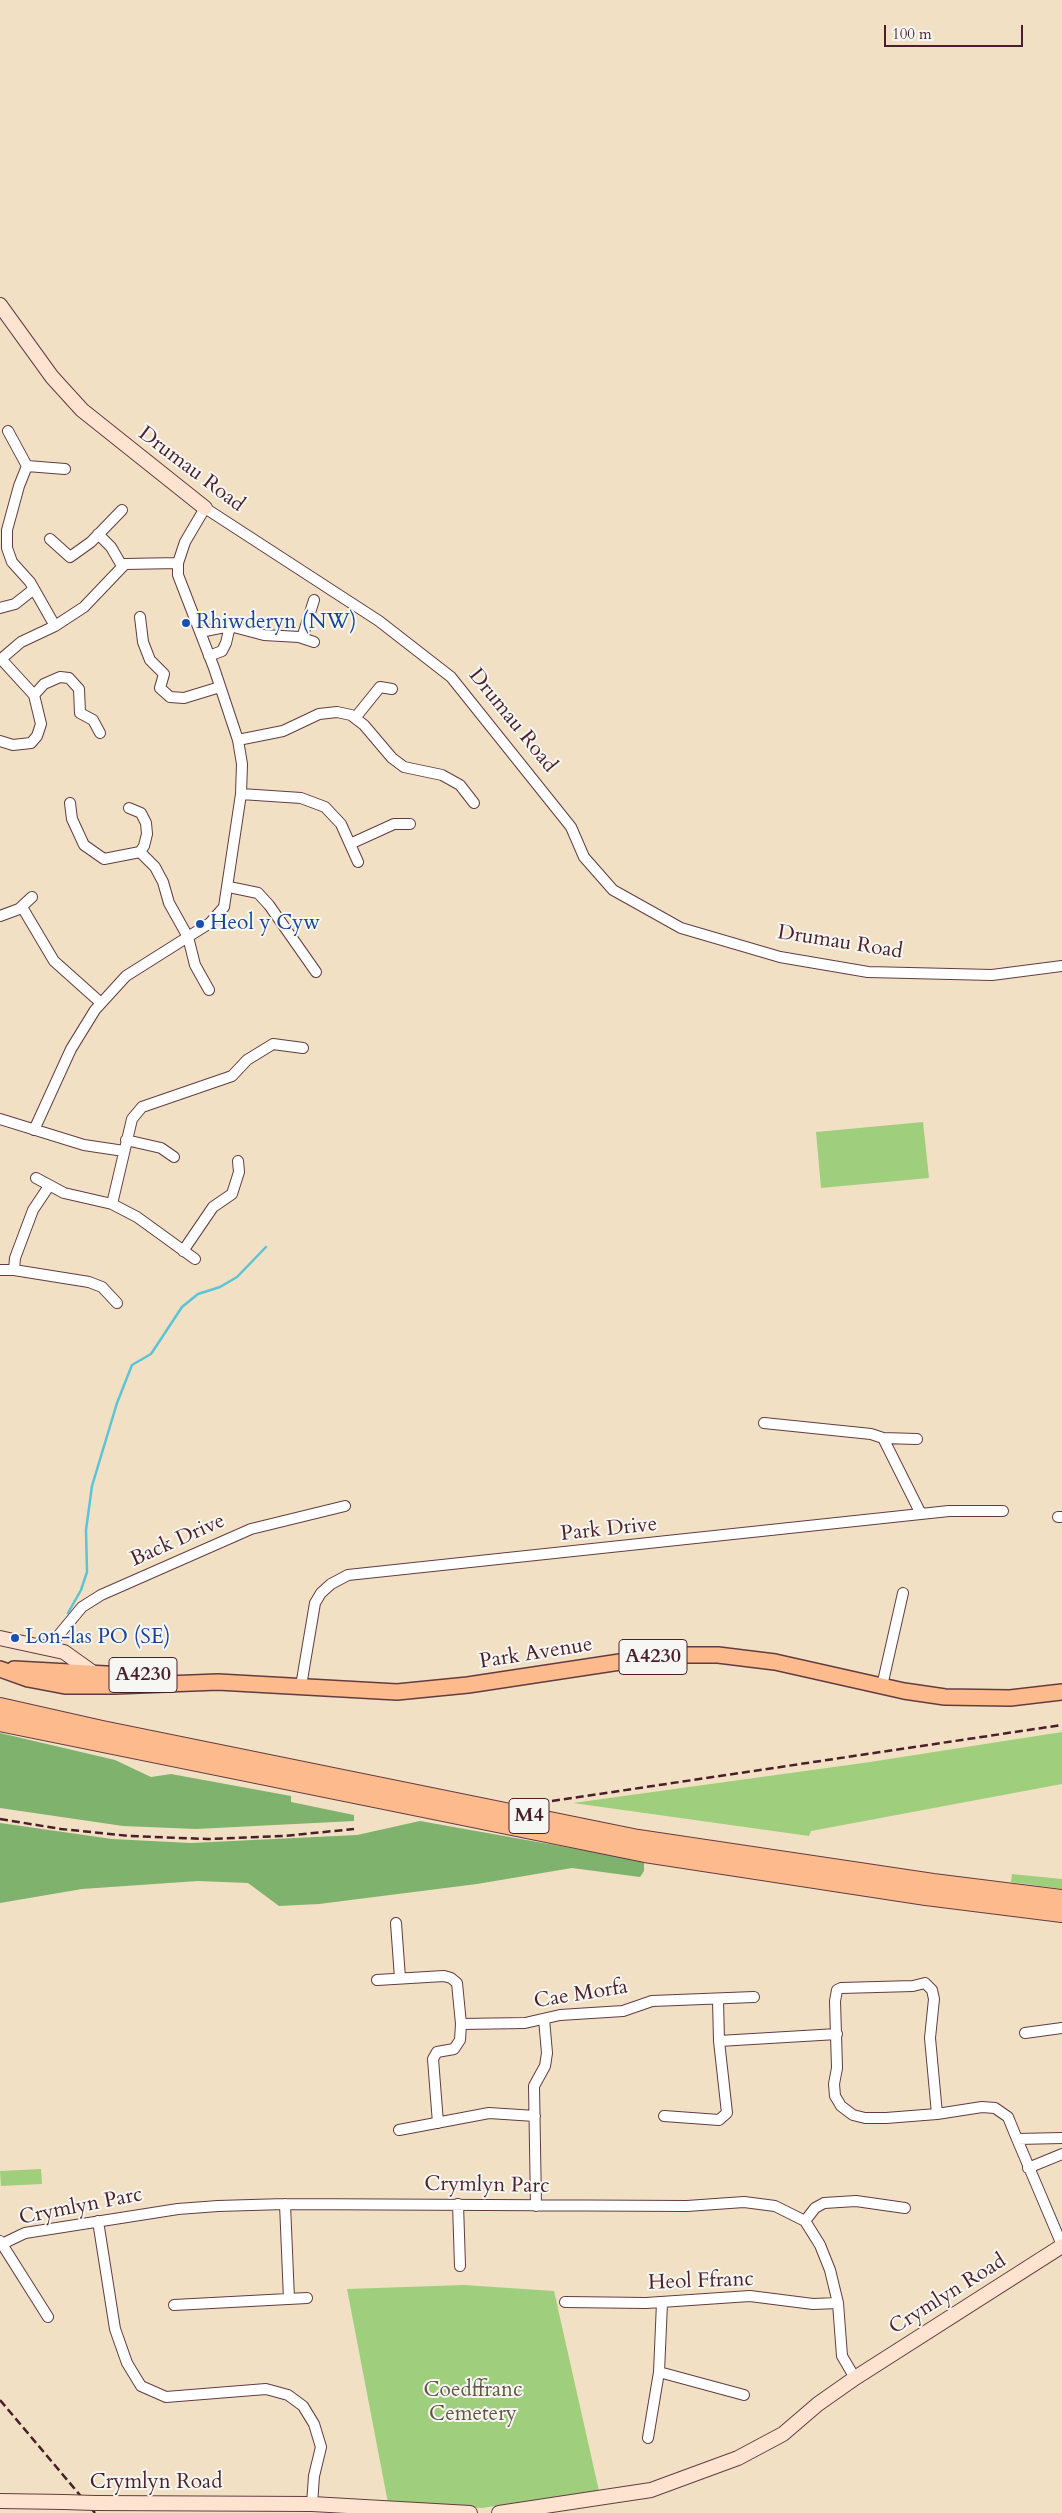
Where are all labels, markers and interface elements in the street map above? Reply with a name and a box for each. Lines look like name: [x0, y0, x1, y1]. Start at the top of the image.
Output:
scale bar: [887, 15, 1026, 47]
text: 100 m: [892, 24, 932, 44]
street label: Drumau Road: [133, 422, 249, 518]
place label: Rhiwderyn (NW): [196, 610, 356, 636]
marker: Rhiwderyn (NW): [180, 617, 192, 629]
street label: Drumau Road: [462, 664, 562, 778]
place label: Heol y Cyw: [210, 911, 320, 937]
marker: Heol y Cyw: [194, 918, 206, 930]
street label: Drumau Road: [776, 921, 904, 965]
street label: Back Drive: [127, 1509, 229, 1573]
street label: Park Drive: [560, 1512, 658, 1548]
place label: Lon-las PO (SE): [25, 1625, 170, 1651]
marker: Lon-las PO (SE): [9, 1632, 21, 1644]
street label: Park Avenue: [478, 1633, 594, 1675]
road number: A4230: [619, 1640, 687, 1674]
road number: A4230: [109, 1658, 177, 1692]
road number: M4: [509, 1798, 549, 1834]
street label: Cae Morfa: [532, 1975, 630, 2015]
street label: Crymlyn Parc: [424, 2172, 550, 2200]
street label: Crymlyn Parc: [17, 2183, 145, 2231]
street label: Crymlyn Road: [885, 2249, 1011, 2341]
street label: Heol Ffranc: [648, 2268, 754, 2296]
park label: Coedffranc Cemetery: [424, 2378, 522, 2428]
street label: Crymlyn Road: [90, 2470, 222, 2496]

